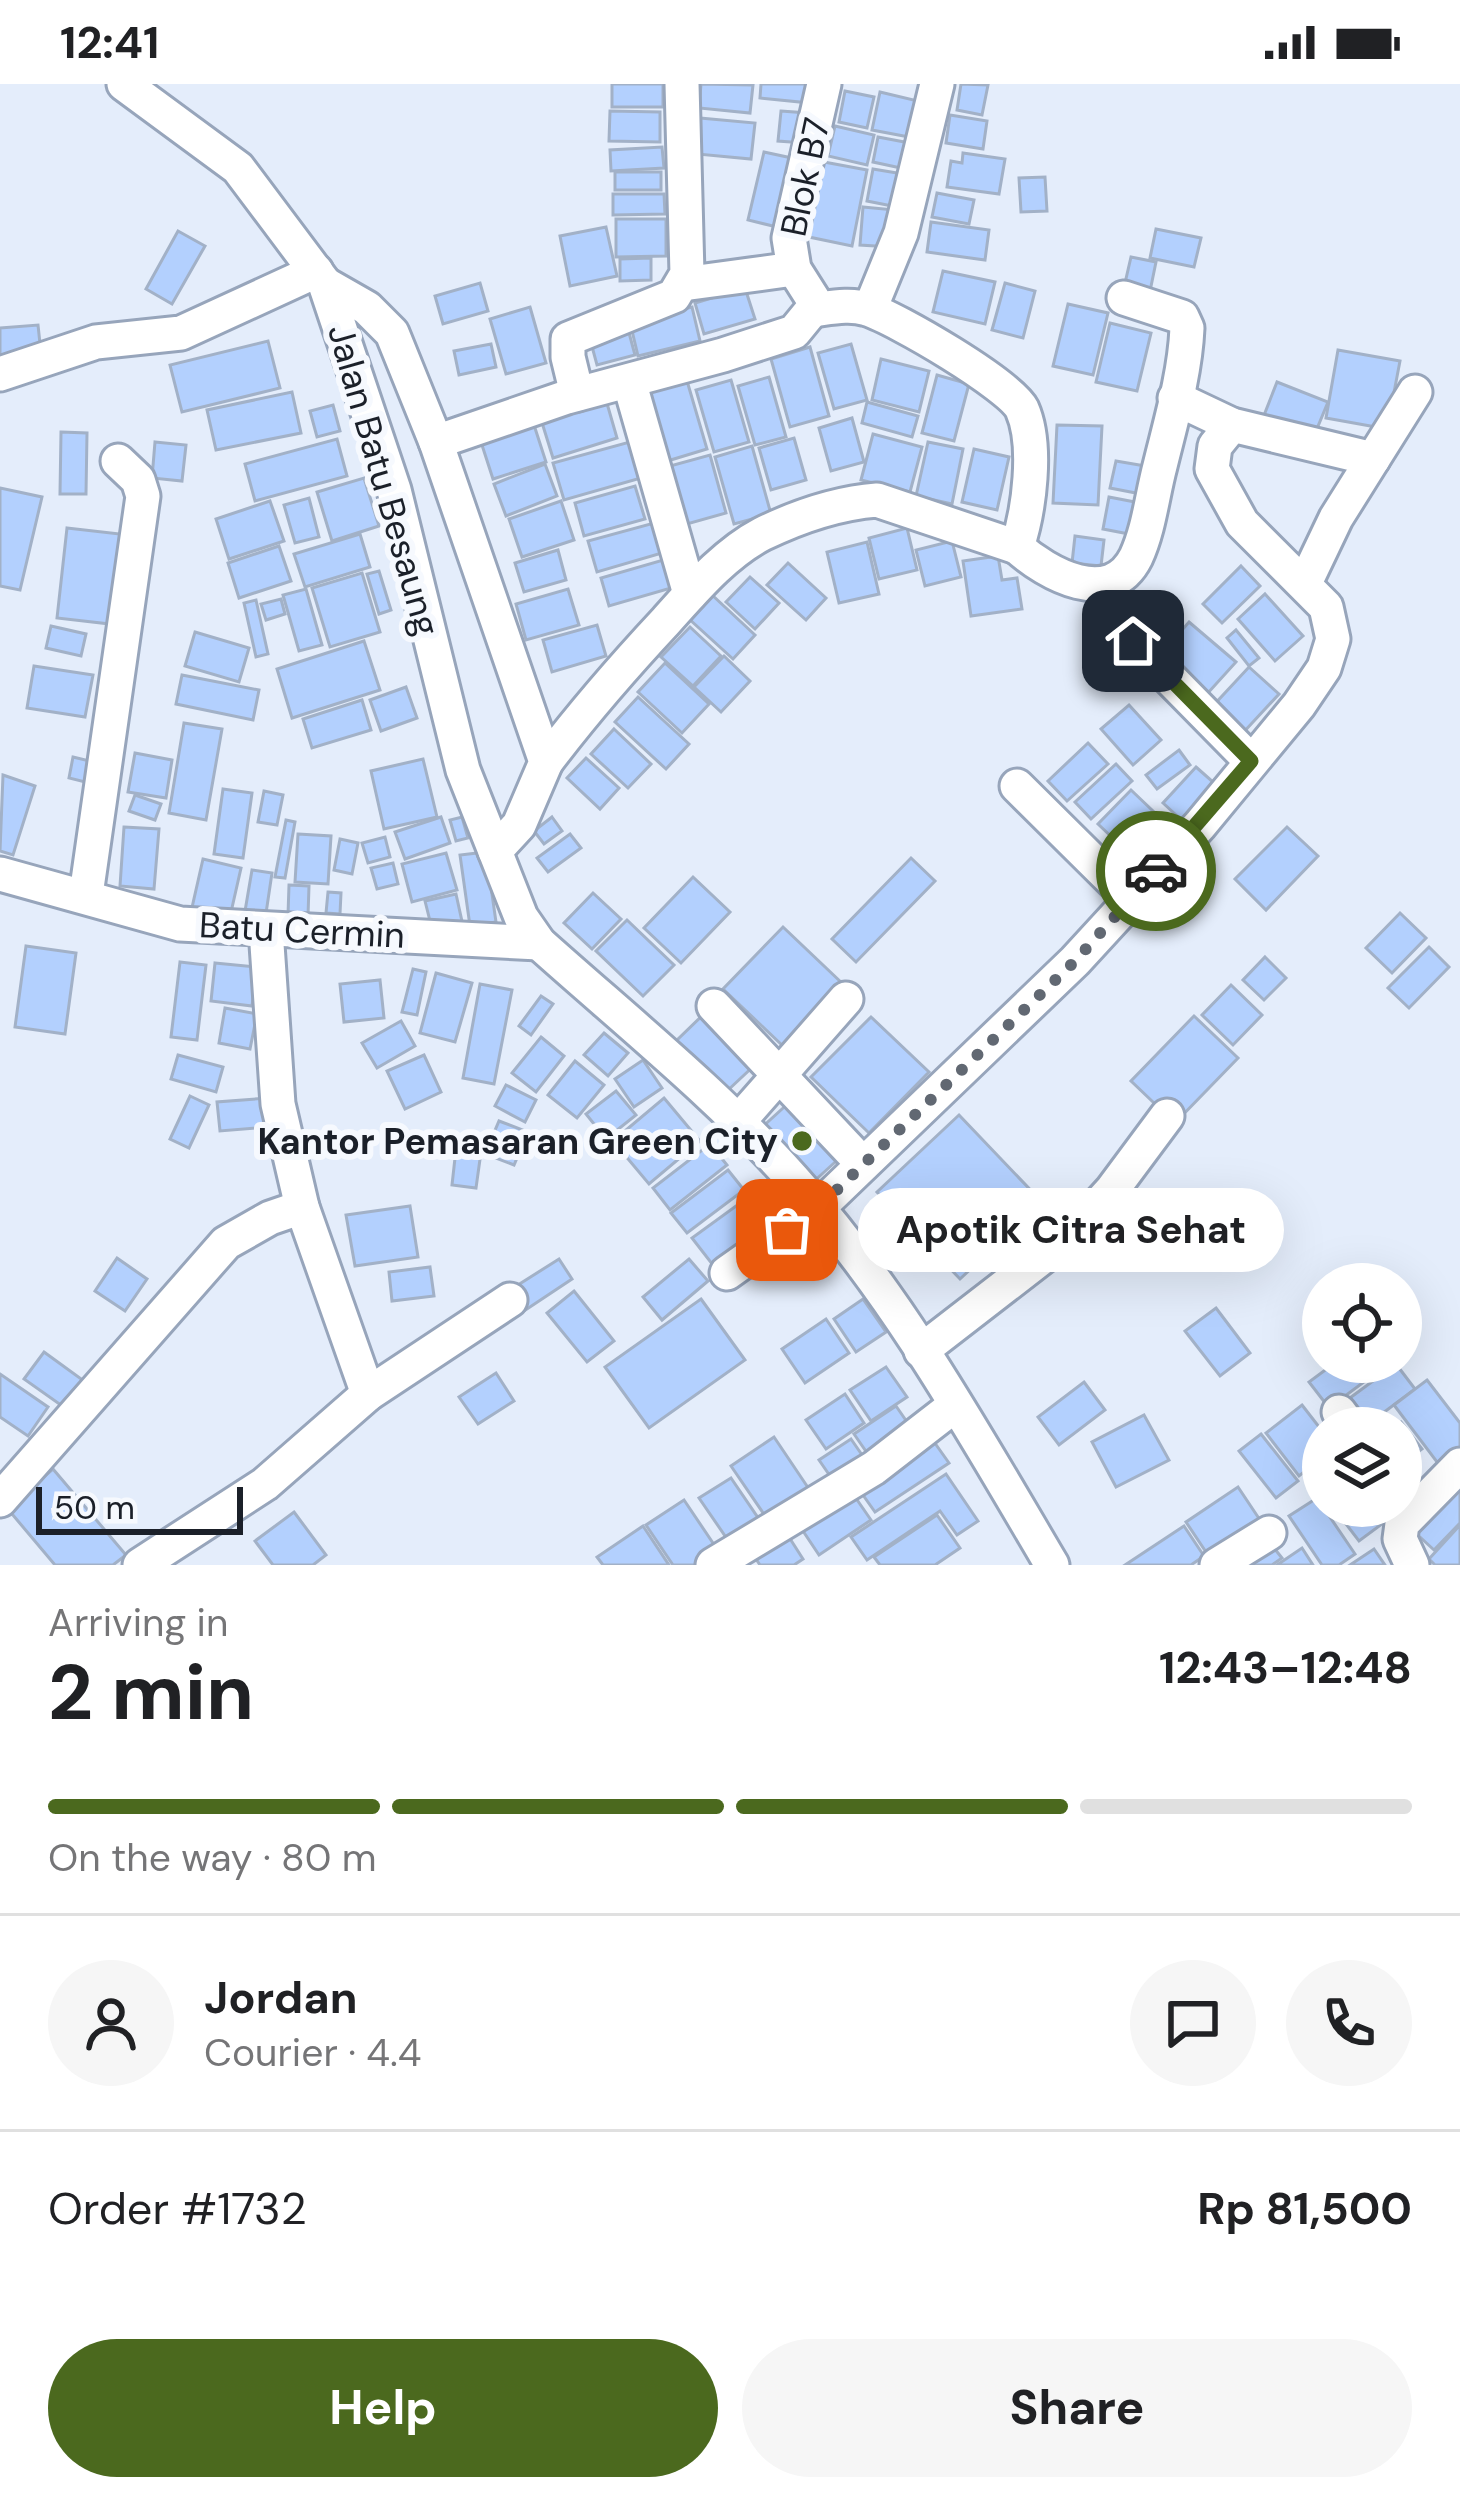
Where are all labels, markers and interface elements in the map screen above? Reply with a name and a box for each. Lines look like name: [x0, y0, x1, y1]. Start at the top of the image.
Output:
text: 12:41: [60, 13, 159, 72]
street label: Blok B7: [770, 114, 840, 240]
street label: Jalan Batu Besaung: [317, 319, 451, 641]
pin: [1082, 590, 1184, 692]
icon: home: [1100, 608, 1166, 674]
courier: [1096, 811, 1216, 931]
icon: car: [1123, 838, 1189, 904]
street label: Batu Cermin: [198, 901, 406, 959]
place label: Kantor Pemasaran Green City: [257, 1118, 778, 1165]
marker: Kantor Pemasaran Green City: [789, 1128, 815, 1154]
pin: [736, 1179, 838, 1281]
callout: Apotik Citra Sehat: [859, 1188, 1285, 1272]
icon: bag: [754, 1197, 820, 1263]
text: Apotik Citra Sehat: [896, 1204, 1246, 1255]
map controls: [1302, 1263, 1422, 1527]
button: locate: [1302, 1263, 1422, 1383]
button: layers: [1302, 1407, 1422, 1527]
scale bar: [36, 1481, 243, 1534]
text: 50 m: [54, 1486, 135, 1529]
text: Arriving in: [48, 1597, 228, 1648]
text: 12:43–12:48: [1159, 1638, 1412, 1697]
text: 2 min: [48, 1642, 254, 1743]
text: On the way · 80 m: [48, 1832, 377, 1883]
button: person: [48, 1960, 174, 2086]
button: chat: [1130, 1960, 1256, 2086]
button: phone: [1286, 1960, 1412, 2086]
text: Jordan: [204, 1968, 357, 2027]
text: Courier · 4.4: [204, 2027, 421, 2078]
text: Order #1732: [48, 2179, 307, 2238]
text: Rp 81,500: [1197, 2179, 1412, 2238]
button: Help: [48, 2339, 718, 2477]
button: Share: [742, 2339, 1412, 2477]

